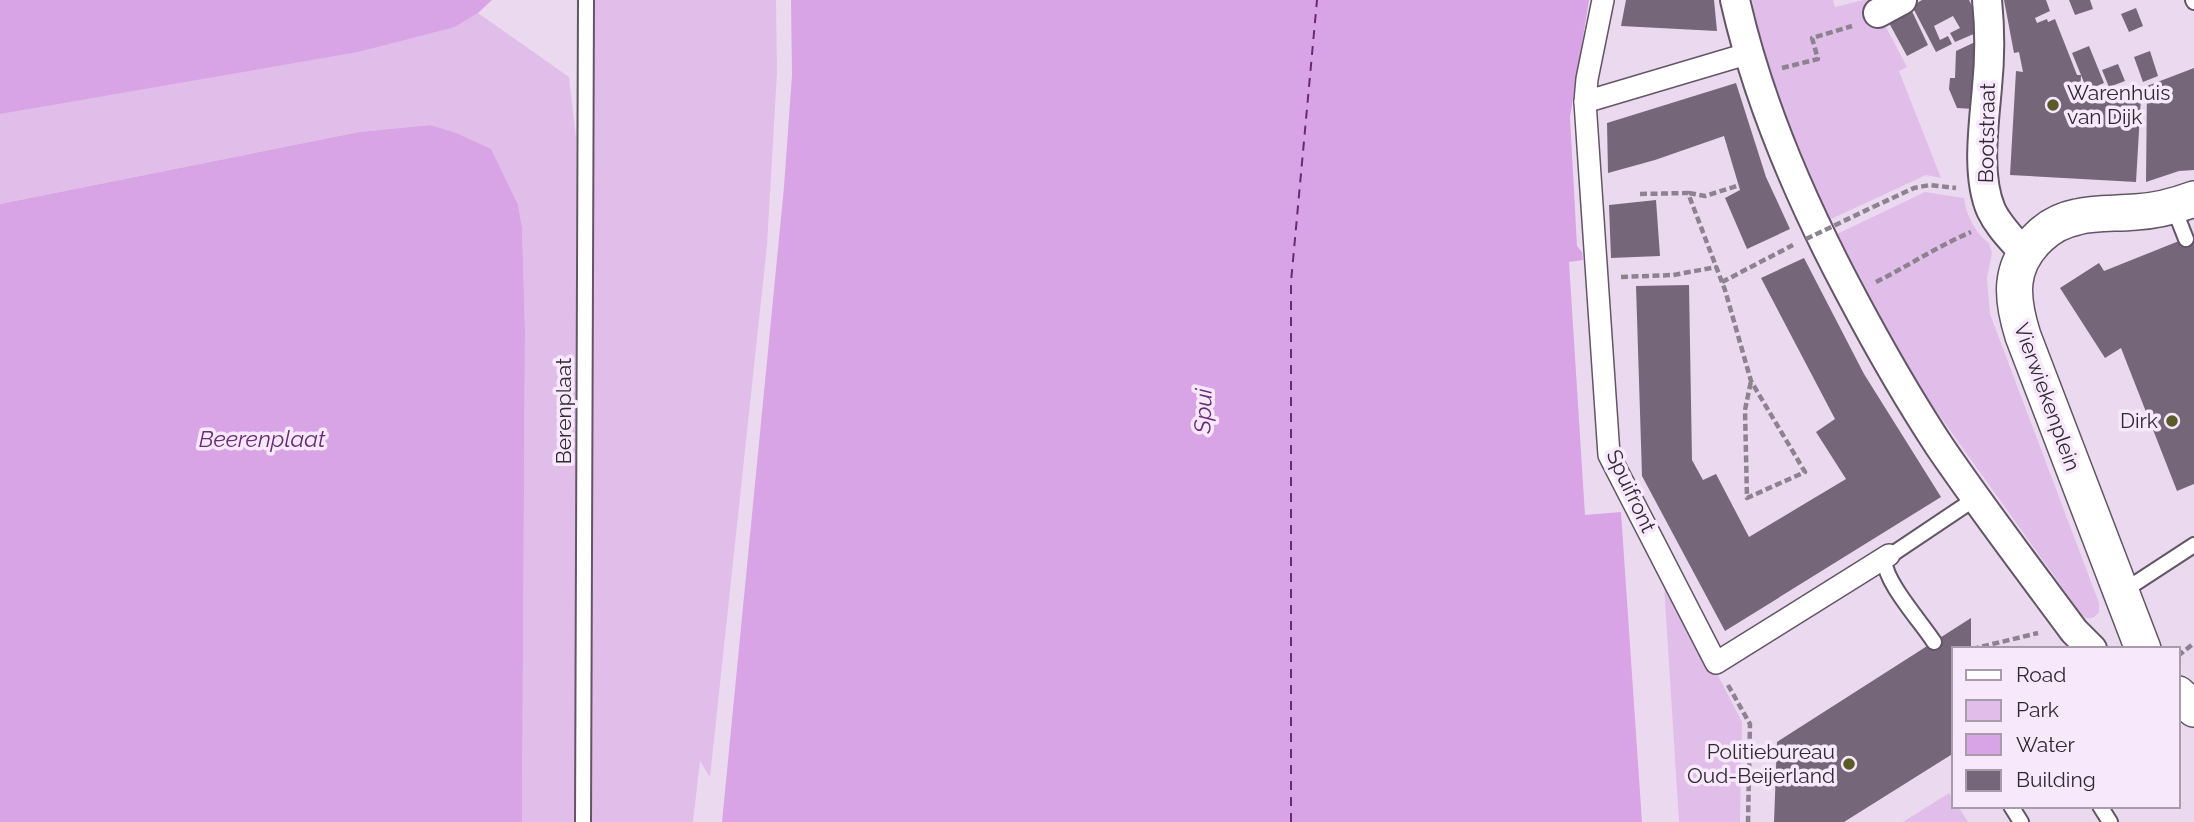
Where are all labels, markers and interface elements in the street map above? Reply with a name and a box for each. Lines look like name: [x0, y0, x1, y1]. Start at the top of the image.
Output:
place label: Warenhuis van Dijk: [2067, 80, 2170, 129]
street label: Bootstraat: [1973, 83, 2000, 183]
marker: Warenhuis van Dijk: [2045, 97, 2061, 113]
street label: Vierwiekenplein: [2009, 320, 2086, 474]
street label: Berenplaat: [551, 358, 576, 464]
water label: Spui: [1188, 387, 1217, 435]
place label: Dirk: [2120, 408, 2158, 433]
marker: Dirk: [2164, 413, 2180, 429]
water label: Beerenplaat: [199, 425, 326, 452]
street label: Spuifront: [1601, 445, 1661, 536]
legend: [1952, 647, 2180, 808]
text: Road: [2016, 662, 2066, 687]
text: Park: [2016, 697, 2059, 722]
text: Water: [2016, 732, 2075, 757]
place label: Politiebureau Oud-Beijerland: [1687, 739, 1835, 788]
marker: Politiebureau Oud-Beijerland: [1841, 756, 1857, 772]
text: Building: [2016, 767, 2096, 792]

